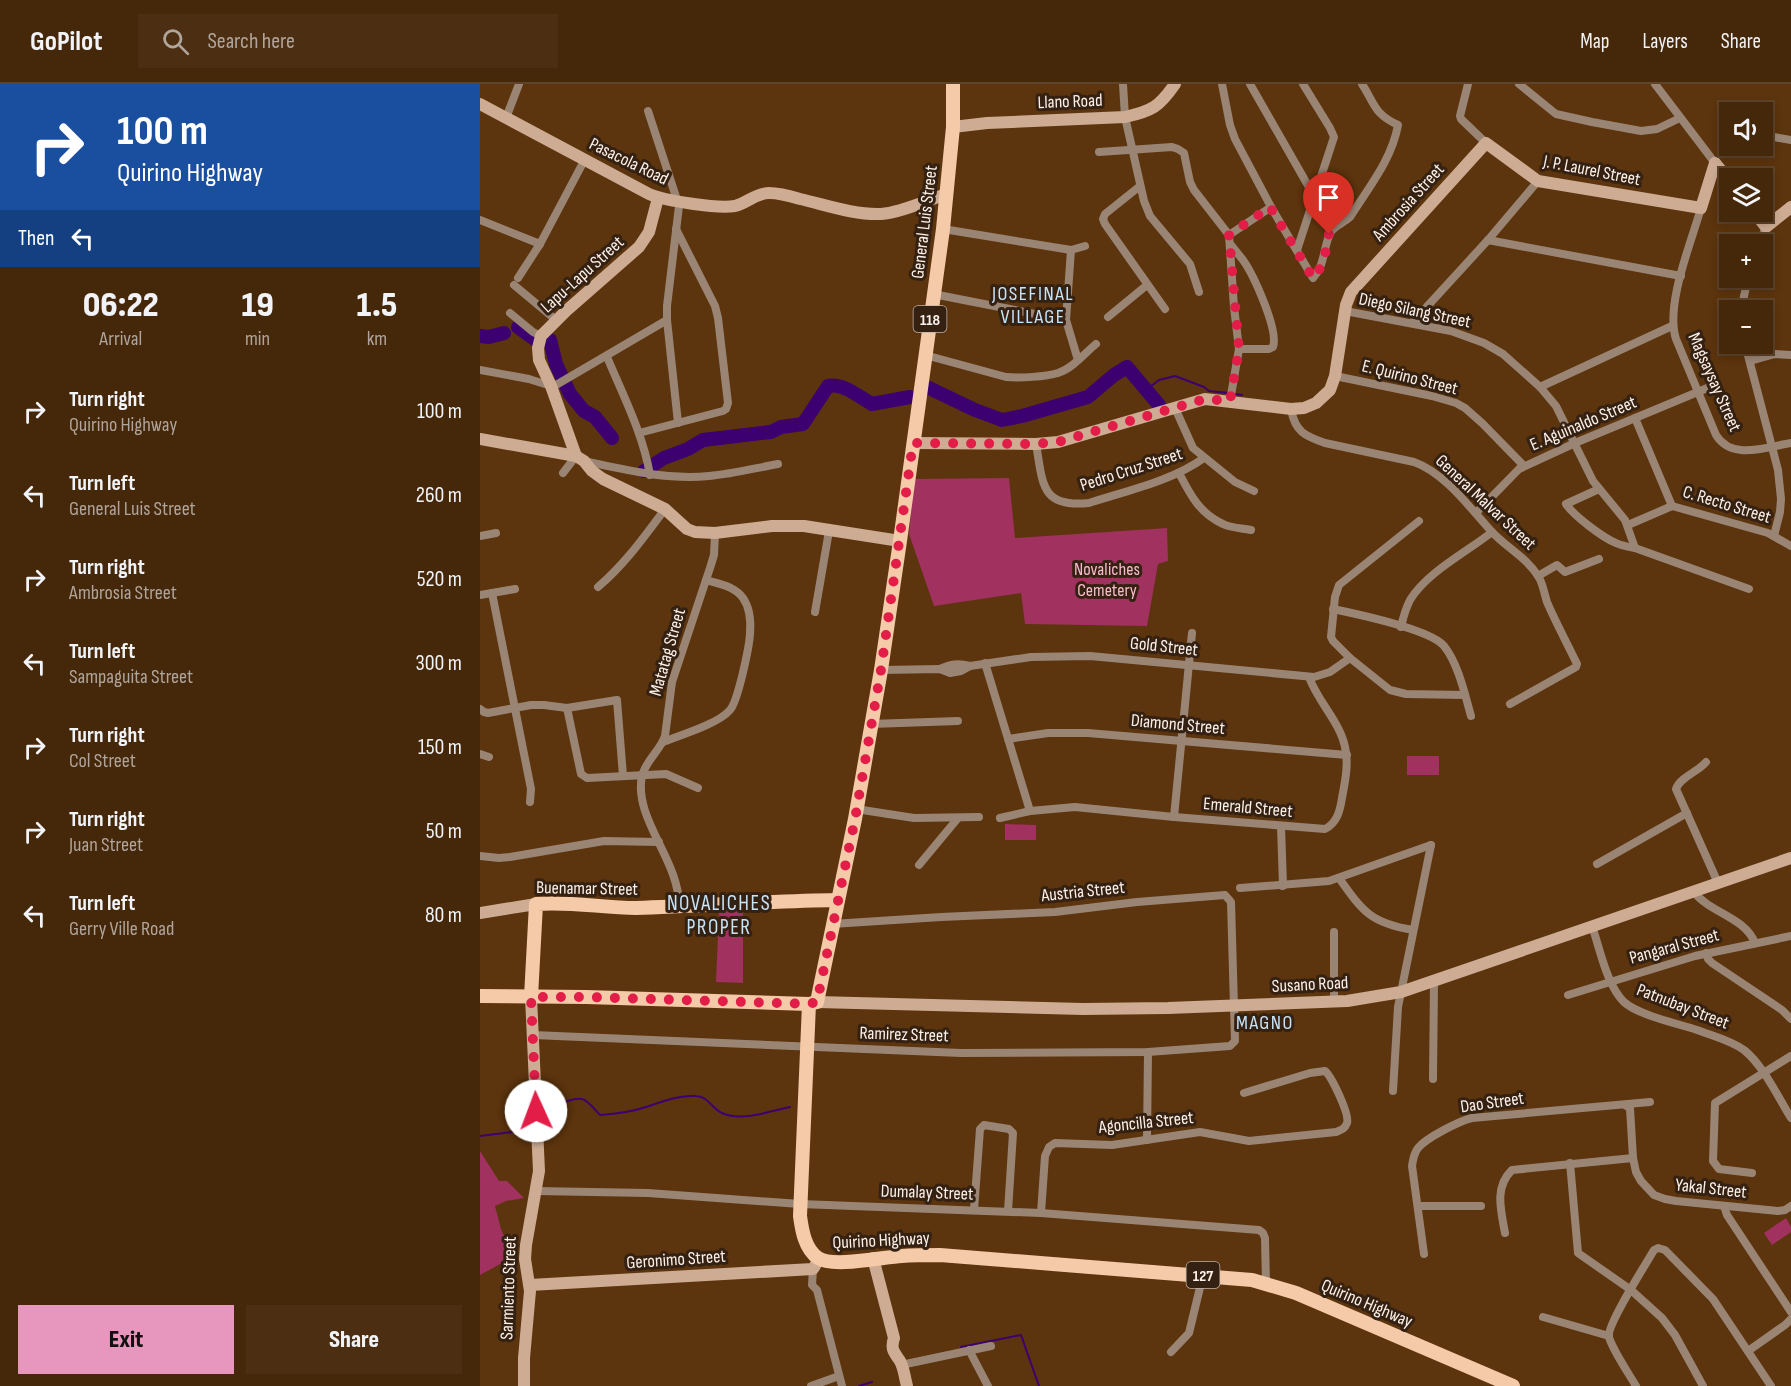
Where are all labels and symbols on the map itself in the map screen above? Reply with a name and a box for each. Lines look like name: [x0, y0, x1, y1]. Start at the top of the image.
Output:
street label: Llano Road: [1037, 90, 1103, 113]
street label: Pasacola Road: [586, 133, 672, 190]
street label: J. P. Laurel Street: [1541, 151, 1643, 190]
street label: Ambrosia Street: [1367, 159, 1449, 246]
street label: General Luis Street: [907, 164, 942, 280]
pin: [1303, 172, 1354, 234]
street label: Lapu-Lapu Street: [536, 231, 629, 317]
district label: JOSEFINAL VILLAGE: [991, 282, 1074, 329]
street label: Diego Silang Street: [1357, 288, 1473, 333]
road number: 118: [914, 306, 946, 332]
street label: Magsaysay Street: [1683, 330, 1746, 435]
street label: E. Quirino Street: [1360, 355, 1460, 400]
street label: E. Aguinaldo Street: [1527, 391, 1640, 455]
street label: Pedro Cruz Street: [1077, 443, 1185, 496]
street label: General Malvar Street: [1431, 450, 1541, 555]
street label: C. Recto Street: [1680, 481, 1774, 528]
park label: Novaliches Cemetery: [1074, 559, 1140, 601]
street label: Matatag Street: [645, 605, 690, 698]
street label: Gold Street: [1129, 632, 1199, 661]
street label: Diamond Street: [1130, 710, 1226, 739]
street label: Emerald Street: [1202, 793, 1294, 822]
street label: Buenamar Street: [536, 877, 639, 900]
street label: Austria Street: [1039, 877, 1126, 906]
district label: NOVALICHES PROPER: [667, 891, 771, 940]
street label: Pangaral Street: [1627, 924, 1722, 969]
street label: Susano Road: [1271, 972, 1349, 997]
street label: Patnubay Street: [1634, 979, 1732, 1034]
district label: MAGNO: [1236, 1011, 1294, 1035]
street label: Ramirez Street: [859, 1022, 949, 1047]
position arrow: [504, 1079, 568, 1143]
street label: Dao Street: [1459, 1088, 1526, 1117]
street label: Agoncilla Street: [1097, 1107, 1195, 1138]
street label: Yakal Street: [1674, 1174, 1748, 1203]
street label: Dumalay Street: [880, 1180, 974, 1205]
street label: Quirino Highway: [832, 1227, 930, 1254]
street label: Sarmiento Street: [496, 1235, 521, 1340]
street label: Geronimo Street: [626, 1246, 727, 1273]
road number: 127: [1186, 1262, 1220, 1288]
street label: Quirino Highway: [1318, 1275, 1416, 1332]

